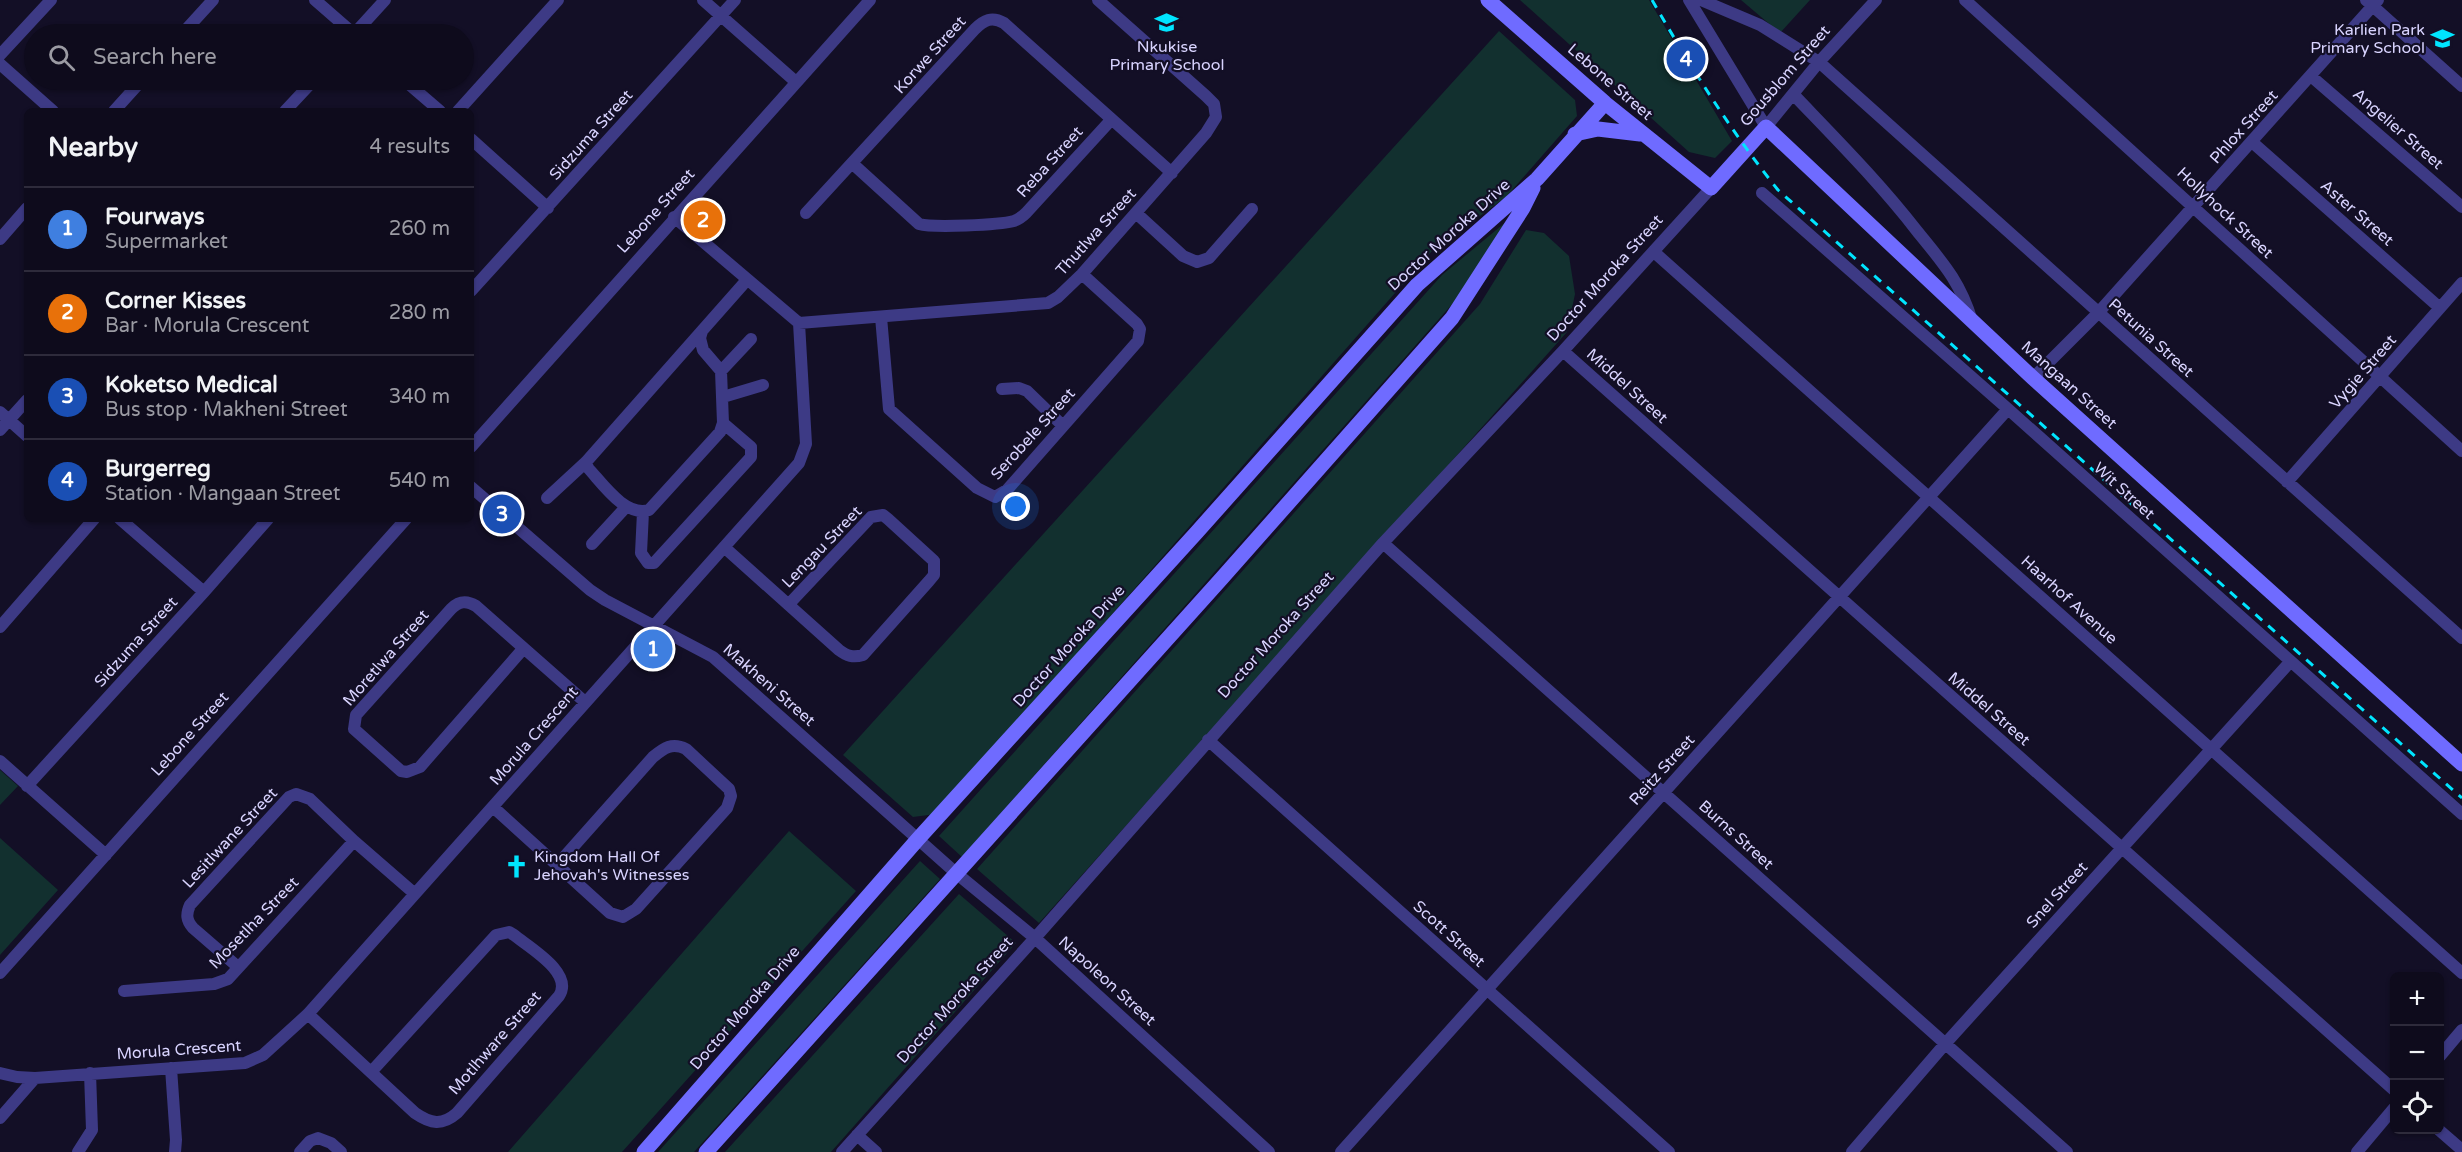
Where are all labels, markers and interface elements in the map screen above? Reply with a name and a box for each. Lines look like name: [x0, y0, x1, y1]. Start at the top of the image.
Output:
school or university icon: Nkukise Primary School: [1154, 9, 1180, 35]
street label: Korwe Street: [890, 12, 970, 98]
place label: Karlien Park Primary School: [2310, 20, 2425, 58]
street label: Gousblom Street: [1736, 21, 1834, 131]
search box: [24, 24, 474, 90]
school or university icon: Karlien Park Primary School: [2430, 26, 2456, 52]
pin: 4: [1666, 36, 1706, 82]
place label: Nkukise Primary School: [1110, 37, 1224, 75]
street label: Lebone Street: [1563, 39, 1657, 125]
icon: search: [45, 41, 78, 74]
text: Search here: [93, 44, 217, 70]
street label: Angelier Street: [2349, 84, 2447, 174]
street label: Sidzuma Street: [545, 86, 637, 184]
street label: Phlox Street: [2206, 86, 2282, 168]
street label: Reba Street: [1013, 122, 1087, 202]
text: Nearby: [48, 132, 138, 163]
text: 4 results: [370, 135, 450, 159]
street label: Hollyhock Street: [2173, 163, 2277, 263]
street label: Lebone Street: [613, 165, 699, 257]
street label: Doctor Moroka Drive: [1384, 175, 1514, 295]
street label: Aster Street: [2316, 176, 2398, 250]
street label: Thutlwa Street: [1052, 184, 1140, 280]
pin: 2: [684, 198, 722, 242]
text: Fourways: [105, 204, 205, 230]
street label: Doctor Moroka Street: [1543, 210, 1667, 346]
text: 1: [61, 217, 74, 241]
text: 260 m: [389, 217, 450, 241]
text: Supermarket: [105, 230, 228, 254]
text: Corner Kisses: [105, 288, 246, 314]
street label: Petunia Street: [2104, 294, 2198, 382]
text: 2: [61, 301, 74, 325]
text: 280 m: [389, 301, 450, 325]
text: Bar · Morula Crescent: [105, 314, 309, 338]
street label: Vygie Street: [2325, 331, 2401, 413]
street label: Mangaan Street: [2017, 337, 2121, 433]
street label: Middel Street: [1582, 344, 1672, 428]
text: Koketso Medical: [105, 372, 278, 398]
street label: Serobele Street: [987, 384, 1079, 484]
text: 3: [61, 385, 74, 409]
text: 340 m: [389, 385, 450, 409]
text: Bus stop · Makheni Street: [105, 398, 348, 422]
text: Burgerreg: [105, 456, 211, 482]
street label: Wit Street: [2089, 458, 2159, 524]
text: 4: [61, 469, 74, 493]
text: 540 m: [389, 469, 450, 493]
text: Station · Mangaan Street: [105, 482, 340, 506]
pin: 3: [482, 492, 522, 536]
your location: [1001, 492, 1030, 521]
street label: Lengau Street: [778, 502, 866, 592]
street label: Haarhof Avenue: [2017, 551, 2121, 649]
street label: Doctor Moroka Street: [1214, 567, 1338, 703]
street label: Doctor Moroka Drive: [1009, 581, 1129, 711]
street label: Sidzuma Street: [90, 593, 182, 691]
street label: Moretlwa Street: [339, 606, 433, 710]
pin: 1: [634, 626, 672, 672]
street label: Makheni Street: [719, 640, 819, 730]
street label: Middel Street: [1944, 668, 2034, 750]
street label: Morula Crescent: [486, 682, 582, 790]
street label: Lebone Street: [147, 688, 233, 780]
street label: Reitz Street: [1625, 730, 1699, 810]
street label: Lesitlwane Street: [178, 784, 282, 892]
street label: Burns Street: [1694, 796, 1778, 874]
place label: Kingdom Hall Of Jehovah's Witnesses: [534, 847, 689, 885]
church icon: Kingdom Hall Of Jehovah's Witnesses: [503, 853, 529, 879]
street label: Snel Street: [2022, 858, 2092, 932]
street label: Mosetlha Street: [205, 873, 303, 973]
street label: Scott Street: [1409, 896, 1489, 972]
street label: Doctor Moroka Street: [893, 932, 1017, 1068]
street label: Napoleon Street: [1054, 932, 1160, 1030]
street label: Doctor Moroka Drive: [686, 942, 804, 1074]
map controls: [2390, 972, 2444, 1134]
button: +: [2390, 972, 2444, 1026]
street label: Motlhware Street: [444, 987, 546, 1099]
button: −: [2390, 1026, 2444, 1080]
street label: Morula Crescent: [116, 1036, 242, 1064]
button: locate: [2390, 1080, 2444, 1134]

